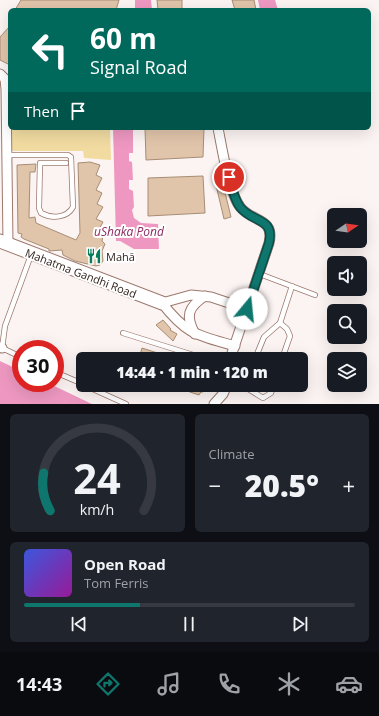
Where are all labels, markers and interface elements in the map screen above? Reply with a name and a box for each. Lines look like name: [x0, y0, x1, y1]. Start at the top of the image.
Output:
text: 60 m: [90, 19, 157, 57]
icon: left: [24, 24, 76, 76]
text: Signal Road: [90, 55, 187, 79]
icon: arrive: [67, 100, 89, 122]
text: Then: [24, 101, 59, 121]
pin: [212, 160, 246, 194]
icon: arrive: [218, 166, 240, 188]
north arrow: [327, 208, 367, 248]
map controls: [327, 208, 367, 392]
water label: uShaka Pond: [94, 223, 165, 240]
street label: Mahatma Gandhi Road: [23, 245, 139, 301]
restaurant icon: Mahā: [85, 247, 103, 265]
place label: Mahā: [106, 249, 135, 264]
button: sound: [327, 256, 367, 296]
position arrow: [226, 288, 268, 330]
button: search: [327, 304, 367, 344]
speed limit sign: 30: [12, 340, 64, 392]
button: layers: [327, 352, 367, 392]
text: 14:44 · 1 min · 120 m: [116, 362, 268, 382]
text: Climate: [209, 445, 254, 463]
text: 24: [73, 450, 121, 506]
text: 20.5°: [245, 465, 319, 506]
text: −: [209, 470, 221, 500]
text: +: [342, 470, 355, 500]
text: km/h: [80, 500, 115, 519]
text: Open Road: [84, 554, 166, 574]
text: Tom Ferris: [84, 574, 149, 592]
icon: previous: [68, 613, 90, 635]
icon: pause: [178, 613, 200, 635]
icon: next: [289, 613, 311, 635]
icon: directions: [94, 670, 122, 698]
icon: music: [155, 670, 183, 698]
icon: phone: [215, 670, 243, 698]
icon: climate: [275, 670, 303, 698]
icon: car: [335, 670, 363, 698]
text: 14:43: [16, 672, 62, 696]

